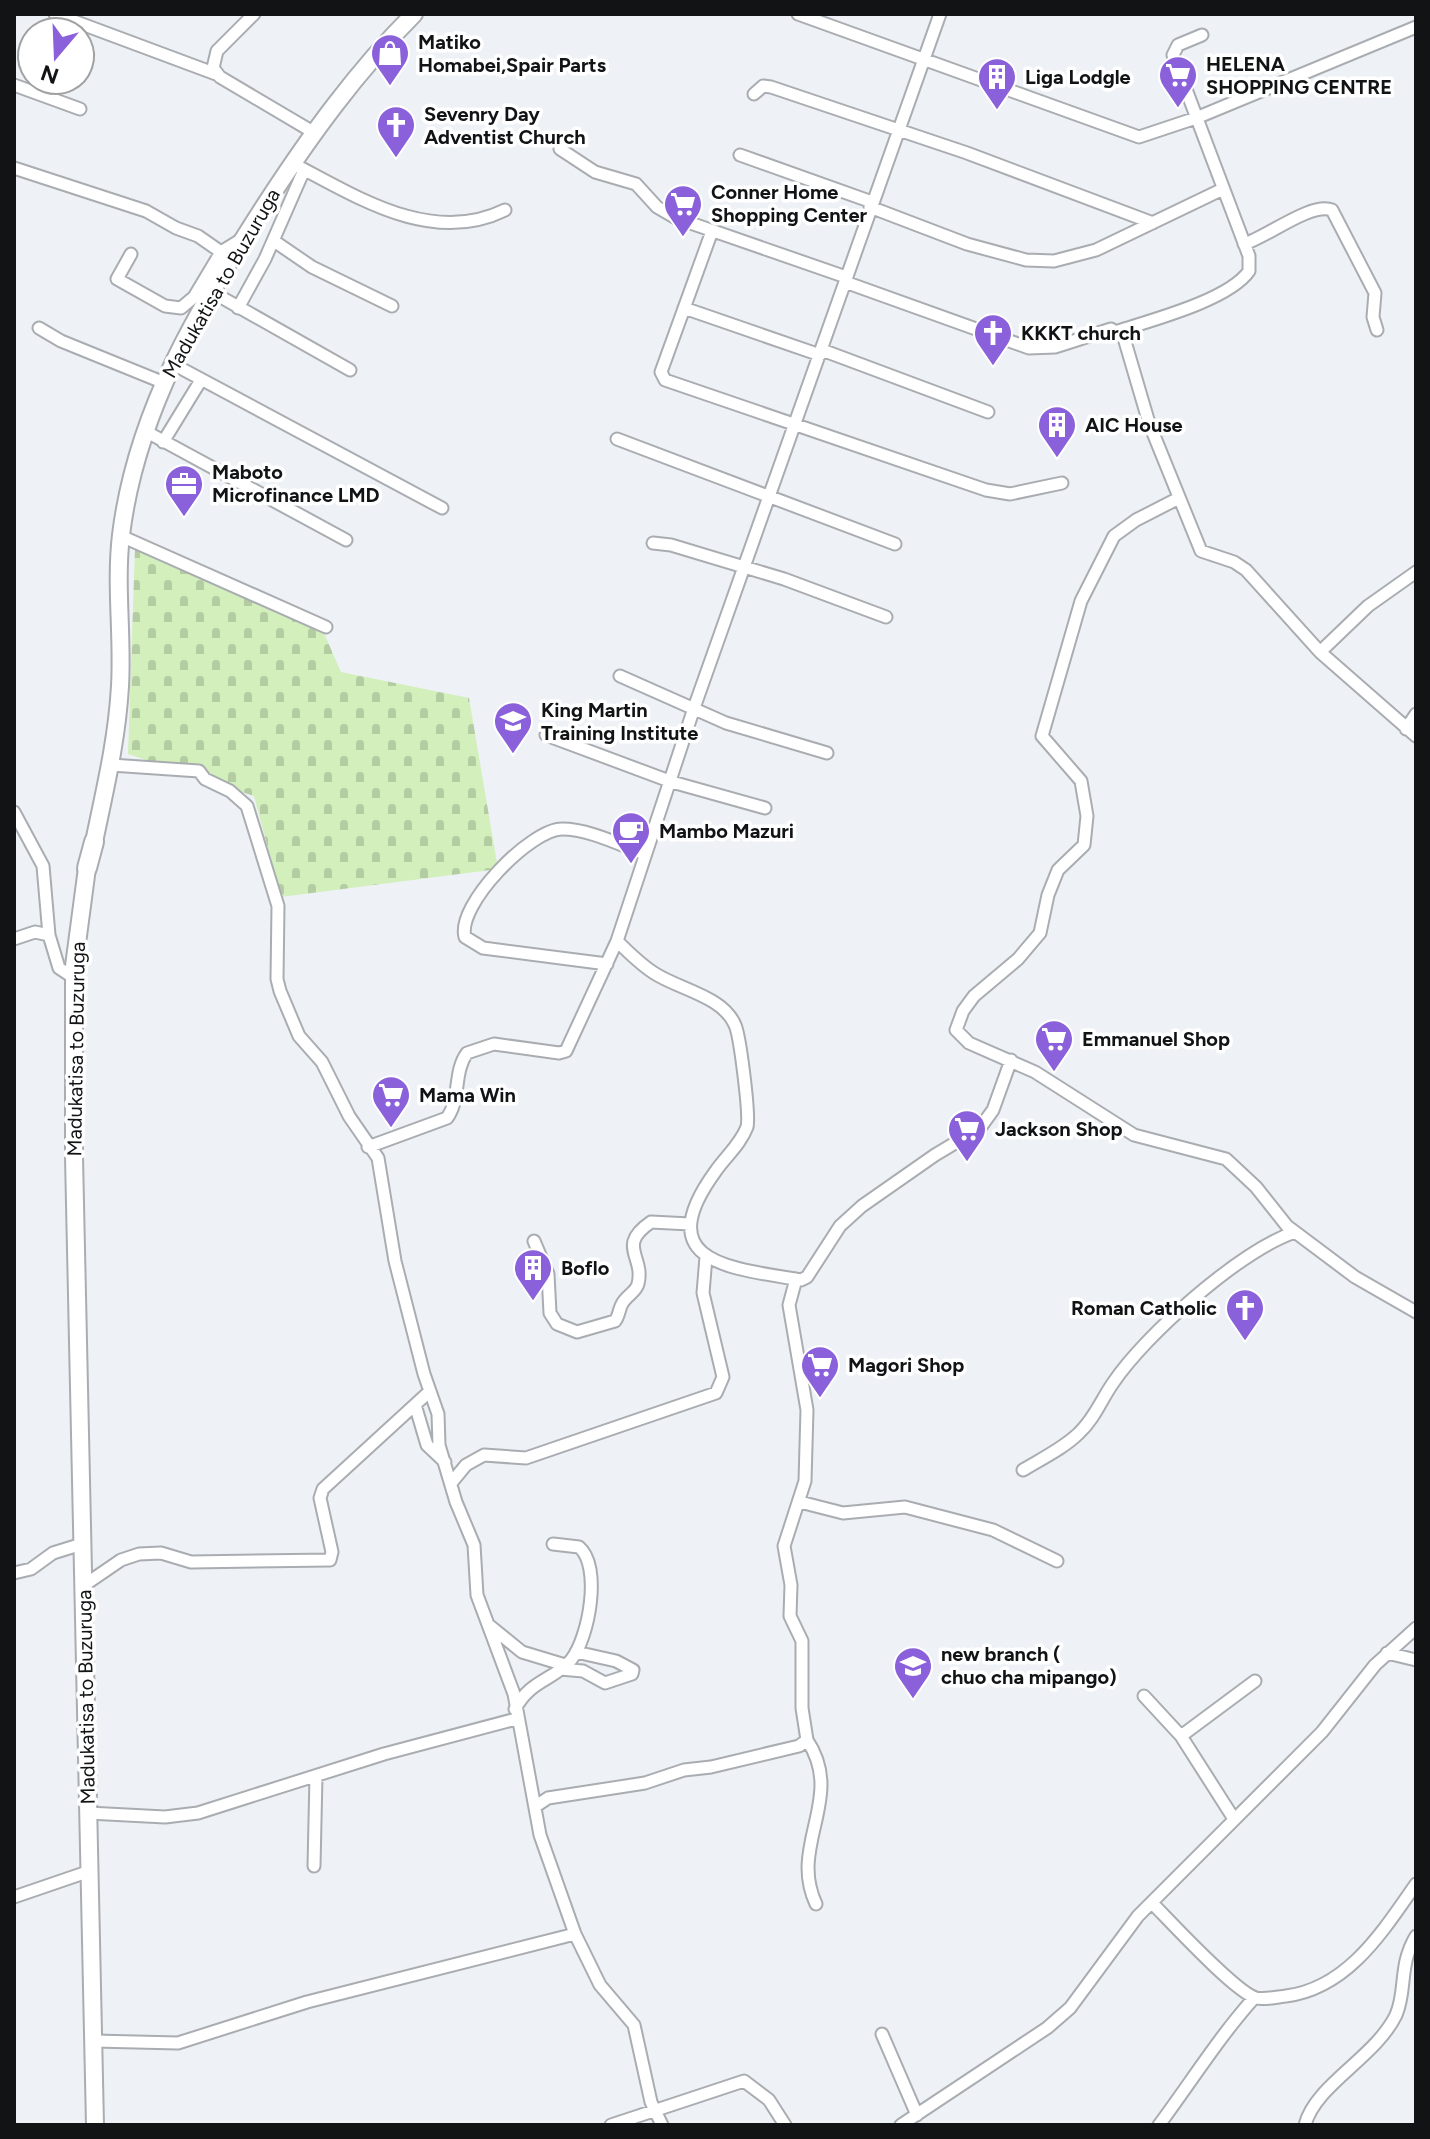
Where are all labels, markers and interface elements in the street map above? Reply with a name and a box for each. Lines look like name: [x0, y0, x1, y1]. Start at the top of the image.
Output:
north arrow: [16, 16, 96, 96]
place label: Matiko Homabei,Spair Parts: [418, 30, 606, 77]
shop icon: Matiko Homabei,Spair Parts: [369, 32, 411, 87]
place label: HELENA SHOPPING CENTRE: [1206, 52, 1392, 99]
supermarket icon: HELENA SHOPPING CENTRE: [1157, 54, 1199, 109]
building icon: Liga Lodgle: [976, 56, 1018, 111]
text: N: [37, 59, 62, 90]
place label: Liga Lodgle: [1025, 65, 1131, 89]
place label: Sevenry Day Adventist Church: [424, 102, 586, 149]
church icon: Sevenry Day Adventist Church: [375, 104, 417, 159]
place label: Conner Home Shopping Center: [711, 180, 867, 227]
supermarket icon: Conner Home Shopping Center: [662, 183, 704, 238]
street label: Madukatisa to Buzuruga: [157, 184, 285, 382]
church icon: KKKT church: [972, 312, 1014, 367]
place label: KKKT church: [1021, 321, 1141, 345]
building icon: AIC House: [1036, 404, 1078, 459]
place label: AIC House: [1085, 413, 1183, 437]
place label: Maboto Microfinance LMD: [212, 460, 380, 507]
office icon: Maboto Microfinance LMD: [163, 463, 205, 518]
place label: King Martin Training Institute: [541, 698, 698, 745]
school or university icon: King Martin Training Institute: [492, 700, 534, 755]
cafe icon: Mambo Mazuri: [610, 810, 652, 865]
place label: Mambo Mazuri: [659, 819, 794, 843]
street label: Madukatisa to Buzuruga: [62, 941, 90, 1157]
supermarket icon: Emmanuel Shop: [1033, 1018, 1075, 1073]
place label: Emmanuel Shop: [1082, 1027, 1230, 1051]
supermarket icon: Mama Win: [370, 1074, 412, 1129]
place label: Mama Win: [419, 1083, 516, 1107]
supermarket icon: Jackson Shop: [946, 1108, 988, 1163]
place label: Jackson Shop: [995, 1117, 1123, 1141]
building icon: Boflo: [512, 1247, 554, 1302]
place label: Boflo: [561, 1256, 610, 1280]
church icon: Roman Catholic: [1224, 1287, 1266, 1342]
place label: Roman Catholic: [1071, 1296, 1217, 1320]
supermarket icon: Magori Shop: [799, 1344, 841, 1399]
place label: Magori Shop: [848, 1353, 964, 1377]
street label: Madukatisa to Buzuruga: [72, 1589, 100, 1805]
place label: new branch ( chuo cha mipango): [941, 1642, 1117, 1689]
school or university icon: new branch ( chuo cha mipango): [892, 1645, 934, 1700]

